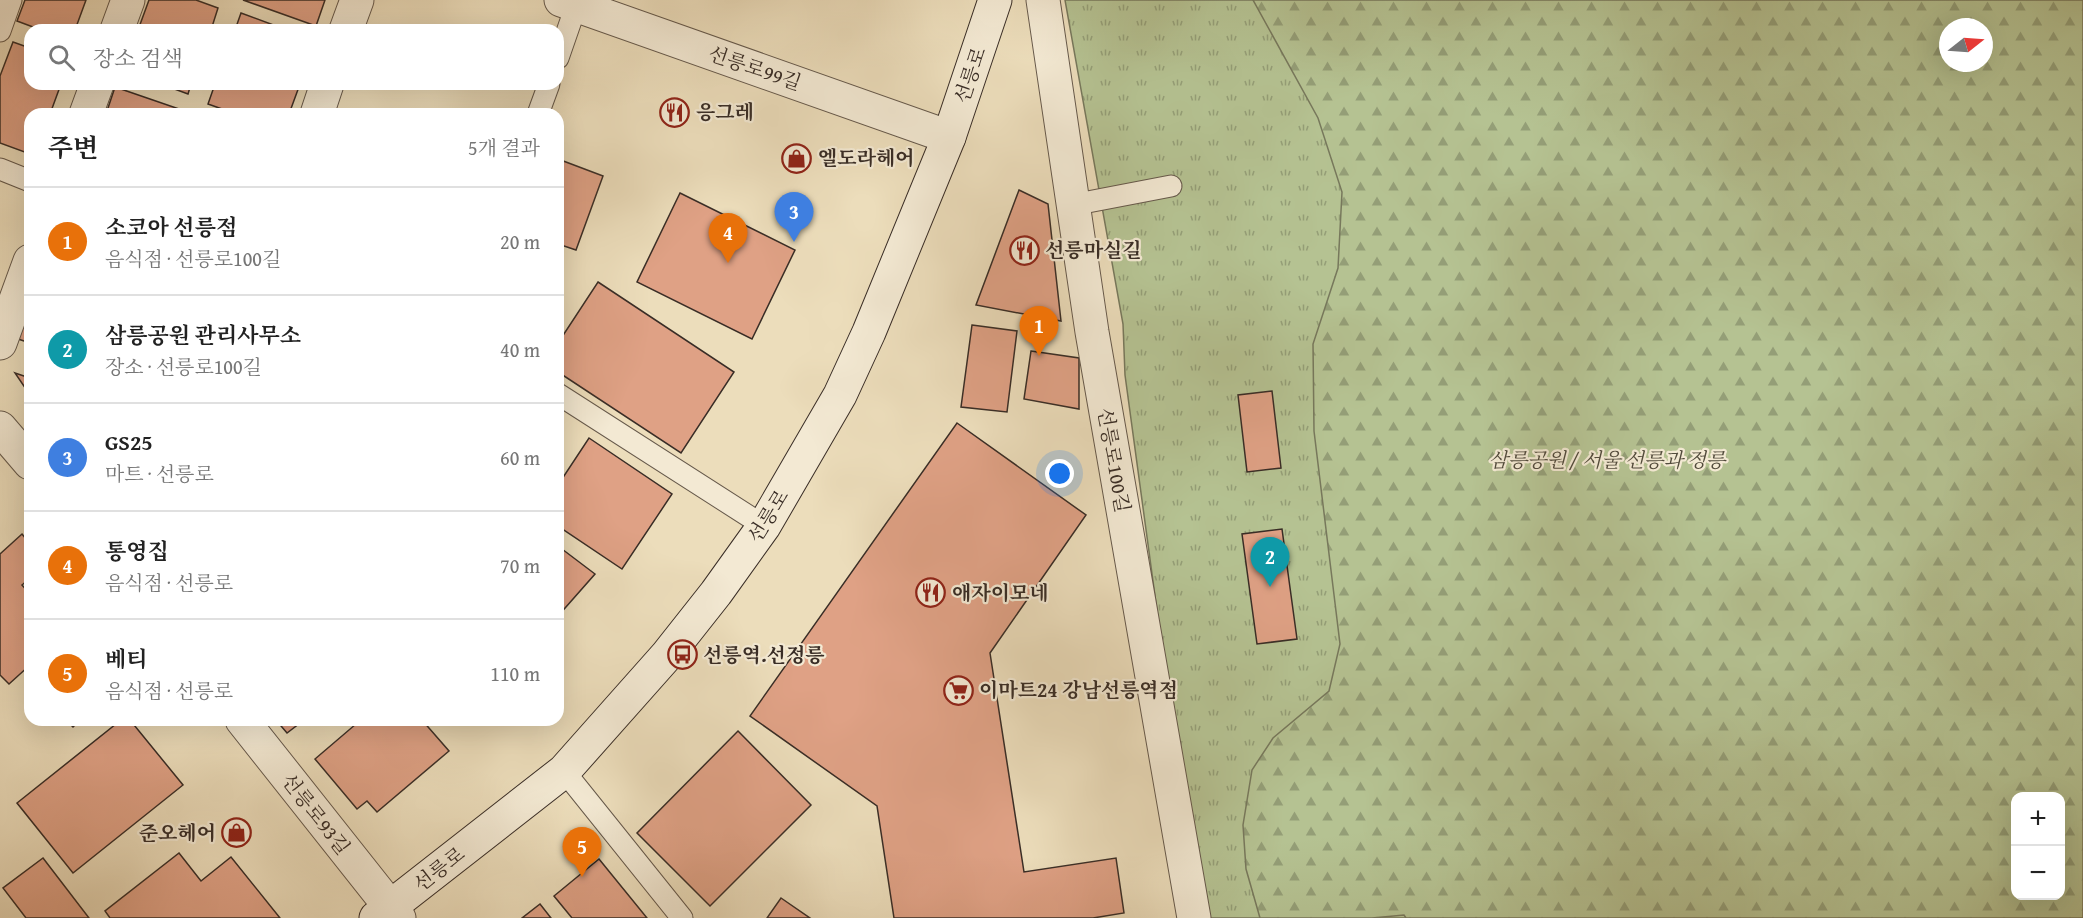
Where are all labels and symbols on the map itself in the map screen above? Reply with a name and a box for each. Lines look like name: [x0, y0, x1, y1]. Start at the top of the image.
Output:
north arrow: [1939, 18, 1993, 72]
street label: 선릉로99길: [705, 38, 806, 97]
street label: 선릉로: [946, 43, 993, 107]
restaurant icon: 응그레: [659, 96, 691, 128]
place label: 응그레: [696, 97, 754, 126]
shop icon: 엘도라헤어: [781, 142, 813, 174]
place label: 엘도라헤어: [818, 143, 915, 172]
pin: 3: [774, 192, 814, 242]
pin: 4: [708, 214, 748, 263]
restaurant icon: 선릉마실길: [1008, 234, 1040, 266]
place label: 선릉마실길: [1045, 235, 1142, 264]
pin: 1: [1020, 306, 1058, 356]
street label: 선릉로100길: [1091, 405, 1138, 515]
park label: 삼릉공원 / 서울 선릉과 정릉: [1489, 445, 1727, 474]
your location: [1045, 459, 1074, 488]
street label: 선릉로: [740, 483, 795, 548]
pin: 2: [1250, 538, 1290, 587]
restaurant icon: 애자이모네: [915, 577, 947, 609]
place label: 애자이모네: [952, 578, 1049, 607]
bus stop icon: 선릉역.선정릉: [666, 639, 698, 671]
place label: 선릉역.선정릉: [703, 640, 825, 669]
supermarket icon: 이마트24 강남선릉역점: [942, 674, 974, 706]
place label: 이마트24 강남선릉역점: [979, 675, 1178, 704]
street label: 선릉로93길: [275, 767, 358, 861]
shop icon: 준오헤어: [221, 817, 253, 849]
place label: 준오헤어: [139, 818, 216, 847]
pin: 5: [562, 828, 602, 877]
street label: 선릉로: [407, 839, 470, 898]

